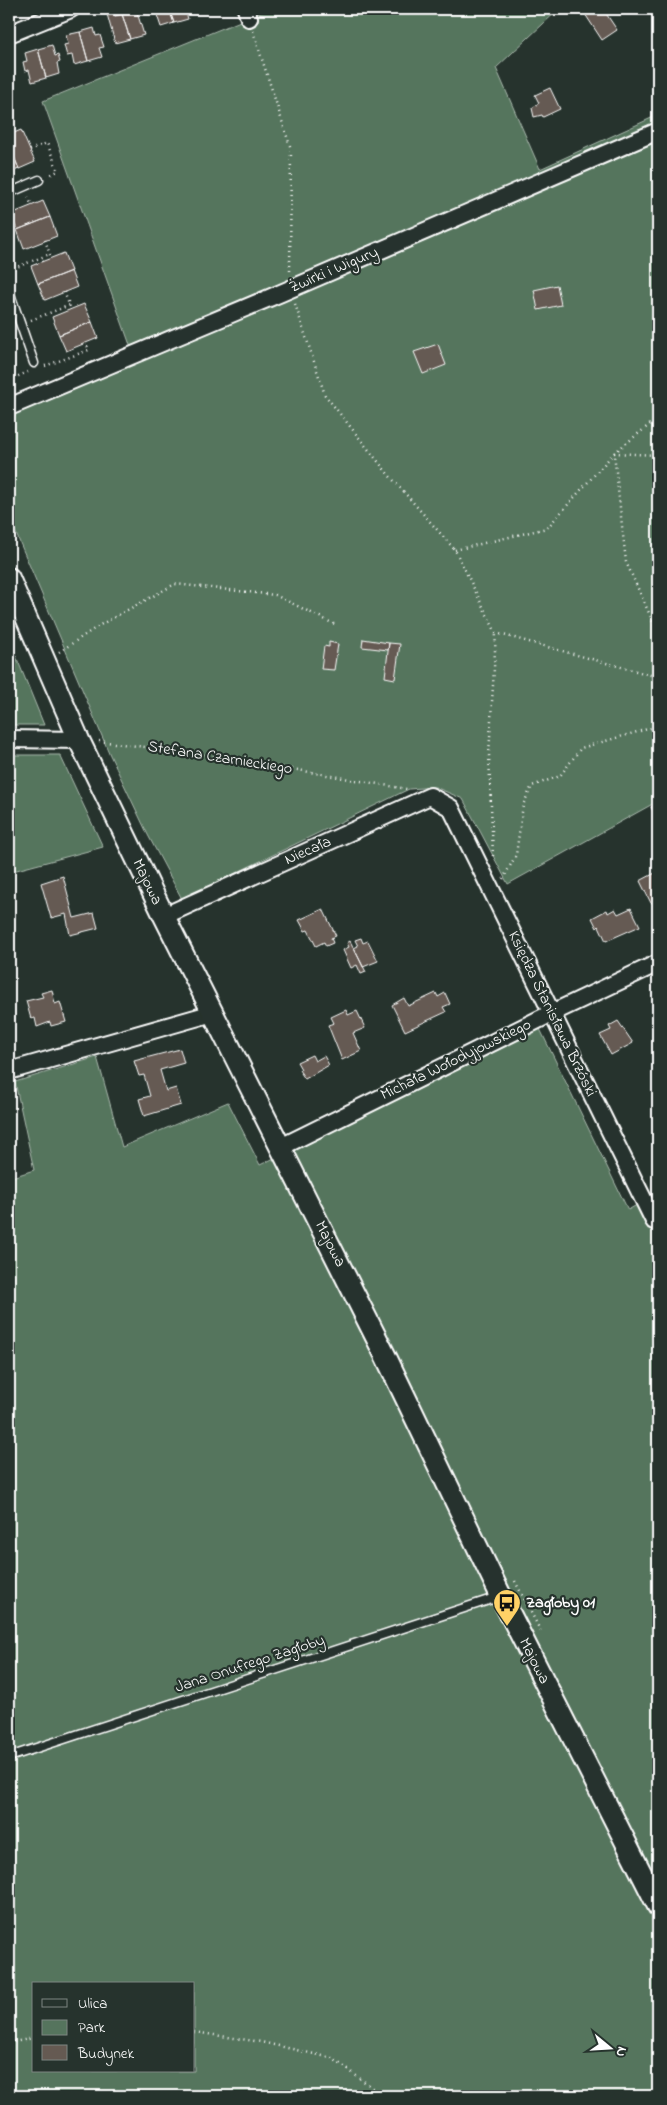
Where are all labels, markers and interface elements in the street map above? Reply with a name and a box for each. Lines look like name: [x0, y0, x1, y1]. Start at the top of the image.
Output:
street label: Żwirki i Wigury: [286, 240, 382, 299]
street label: Stefana Czarnieckiego: [146, 735, 294, 781]
street label: Niecała: [281, 830, 335, 872]
street label: Majowa: [125, 855, 169, 909]
street label: Księdza Stanisława Brzóski: [501, 927, 603, 1101]
street label: Michała Wołodyjowskiego: [377, 1013, 535, 1107]
street label: Majowa: [308, 1217, 352, 1271]
bus stop icon: Zagłoby 01: [492, 1588, 522, 1627]
place label: Zagłoby 01: [526, 1591, 596, 1616]
street label: Jana Onufrego Zagłoby: [172, 1628, 328, 1700]
street label: Majowa: [512, 1634, 556, 1688]
legend: [32, 1982, 195, 2072]
text: Ulica: [78, 1993, 107, 2015]
text: Park: [78, 2017, 106, 2039]
north arrow: [584, 2022, 634, 2072]
text: Budynek: [77, 2043, 135, 2066]
text: N: [609, 2044, 632, 2059]

